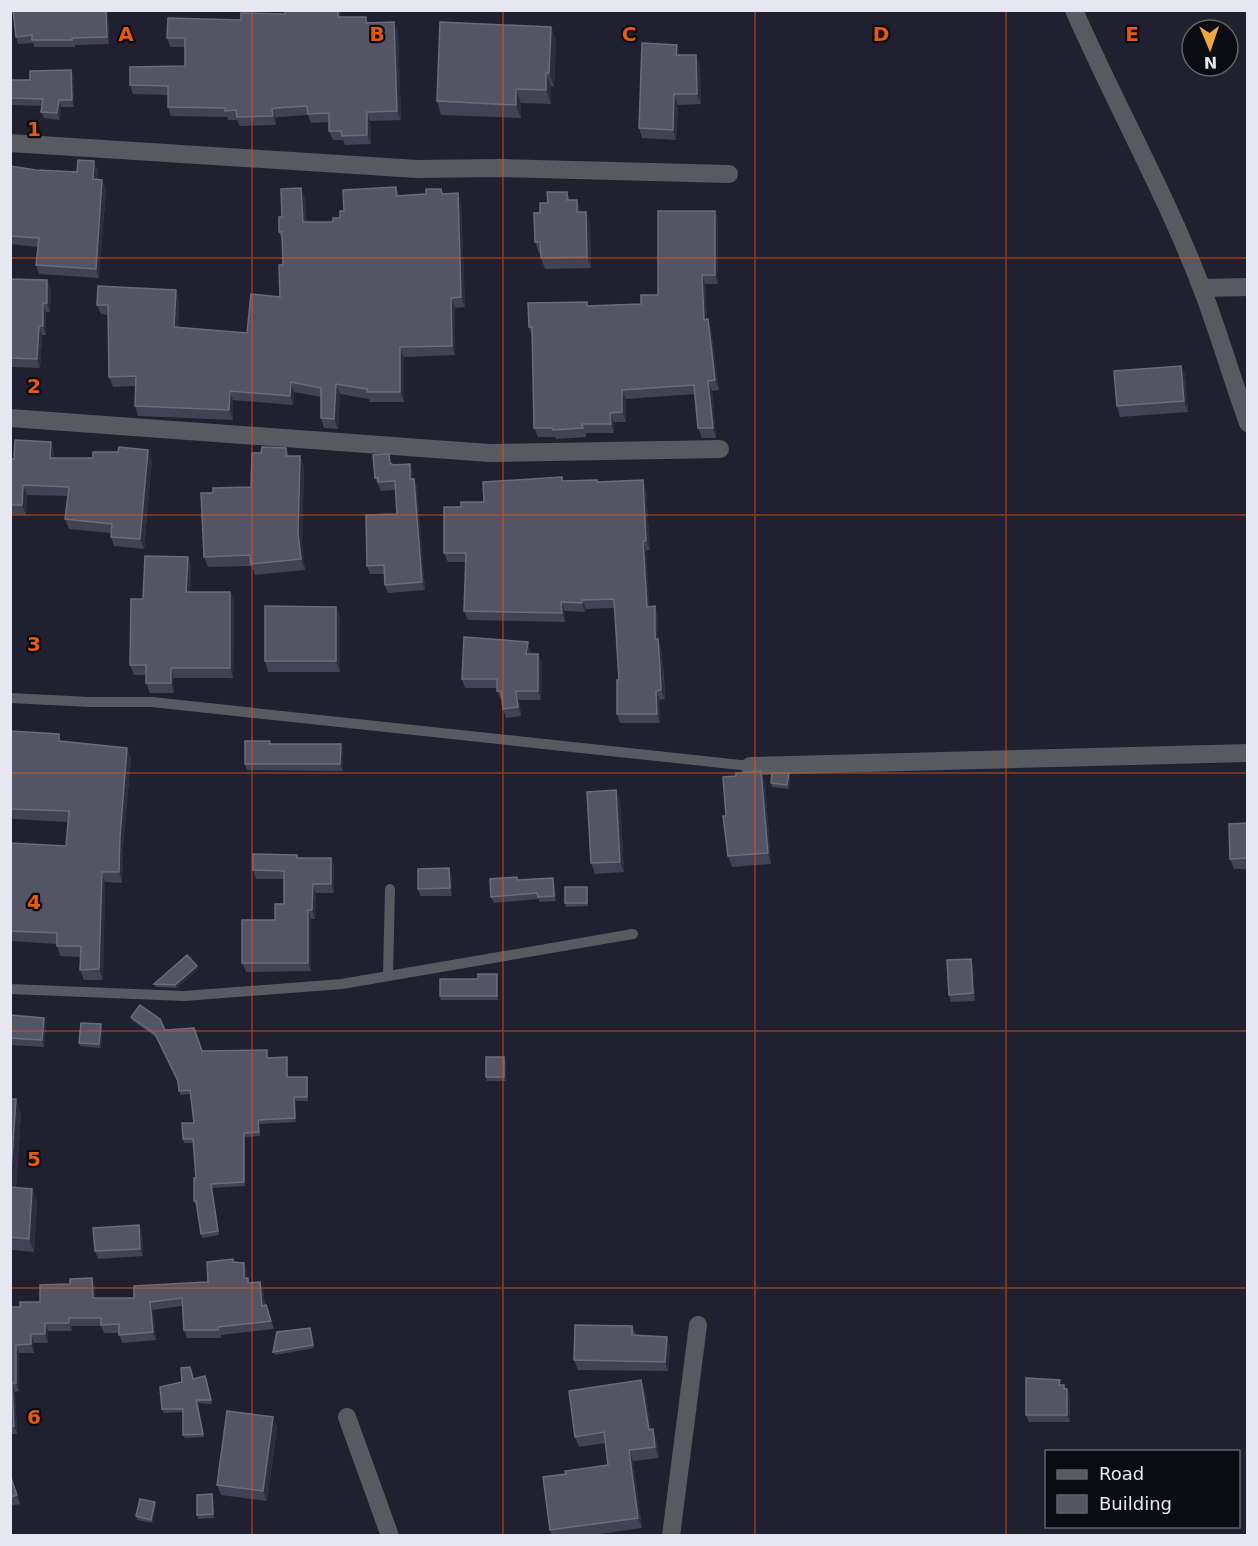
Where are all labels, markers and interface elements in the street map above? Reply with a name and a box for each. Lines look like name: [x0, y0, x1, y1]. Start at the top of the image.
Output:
north arrow: [1180, 18, 1240, 78]
text: A: [118, 22, 134, 46]
text: B: [369, 22, 385, 46]
text: C: [622, 22, 636, 46]
text: D: [873, 22, 889, 46]
text: E: [1125, 22, 1139, 46]
text: N: [1203, 53, 1218, 72]
text: 1: [27, 117, 41, 141]
text: 2: [27, 374, 41, 398]
text: 3: [27, 632, 41, 656]
text: 4: [27, 890, 41, 914]
text: 5: [27, 1147, 41, 1171]
text: 6: [27, 1405, 41, 1429]
legend: [1045, 1450, 1240, 1528]
text: Road: [1099, 1463, 1144, 1484]
text: Building: [1099, 1493, 1172, 1514]

